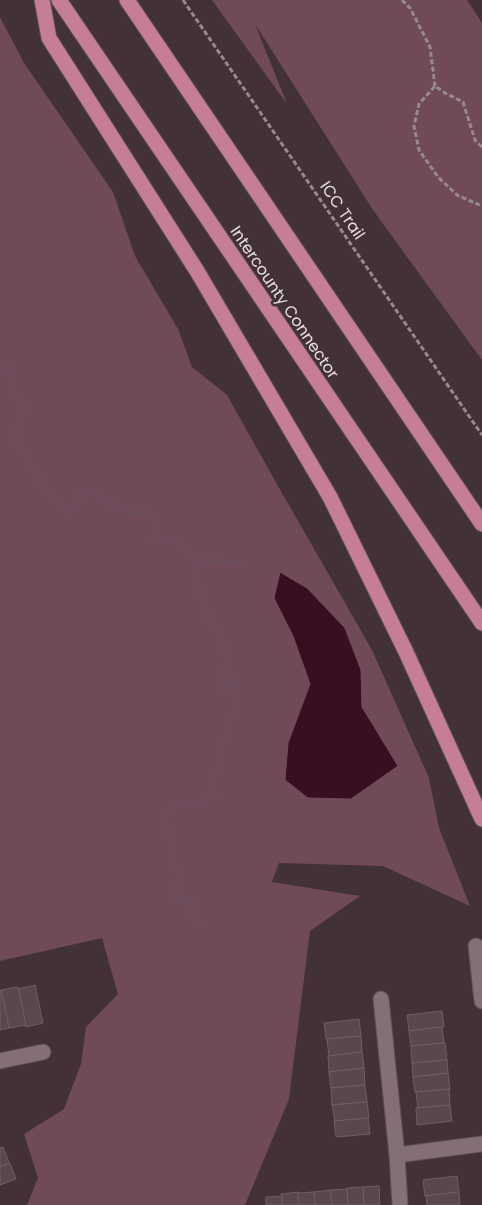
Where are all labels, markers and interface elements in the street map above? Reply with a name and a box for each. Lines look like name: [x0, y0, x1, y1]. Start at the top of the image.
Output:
street label: ICC Trail: [315, 176, 371, 244]
street label: Intercounty Connector: [225, 221, 345, 383]

